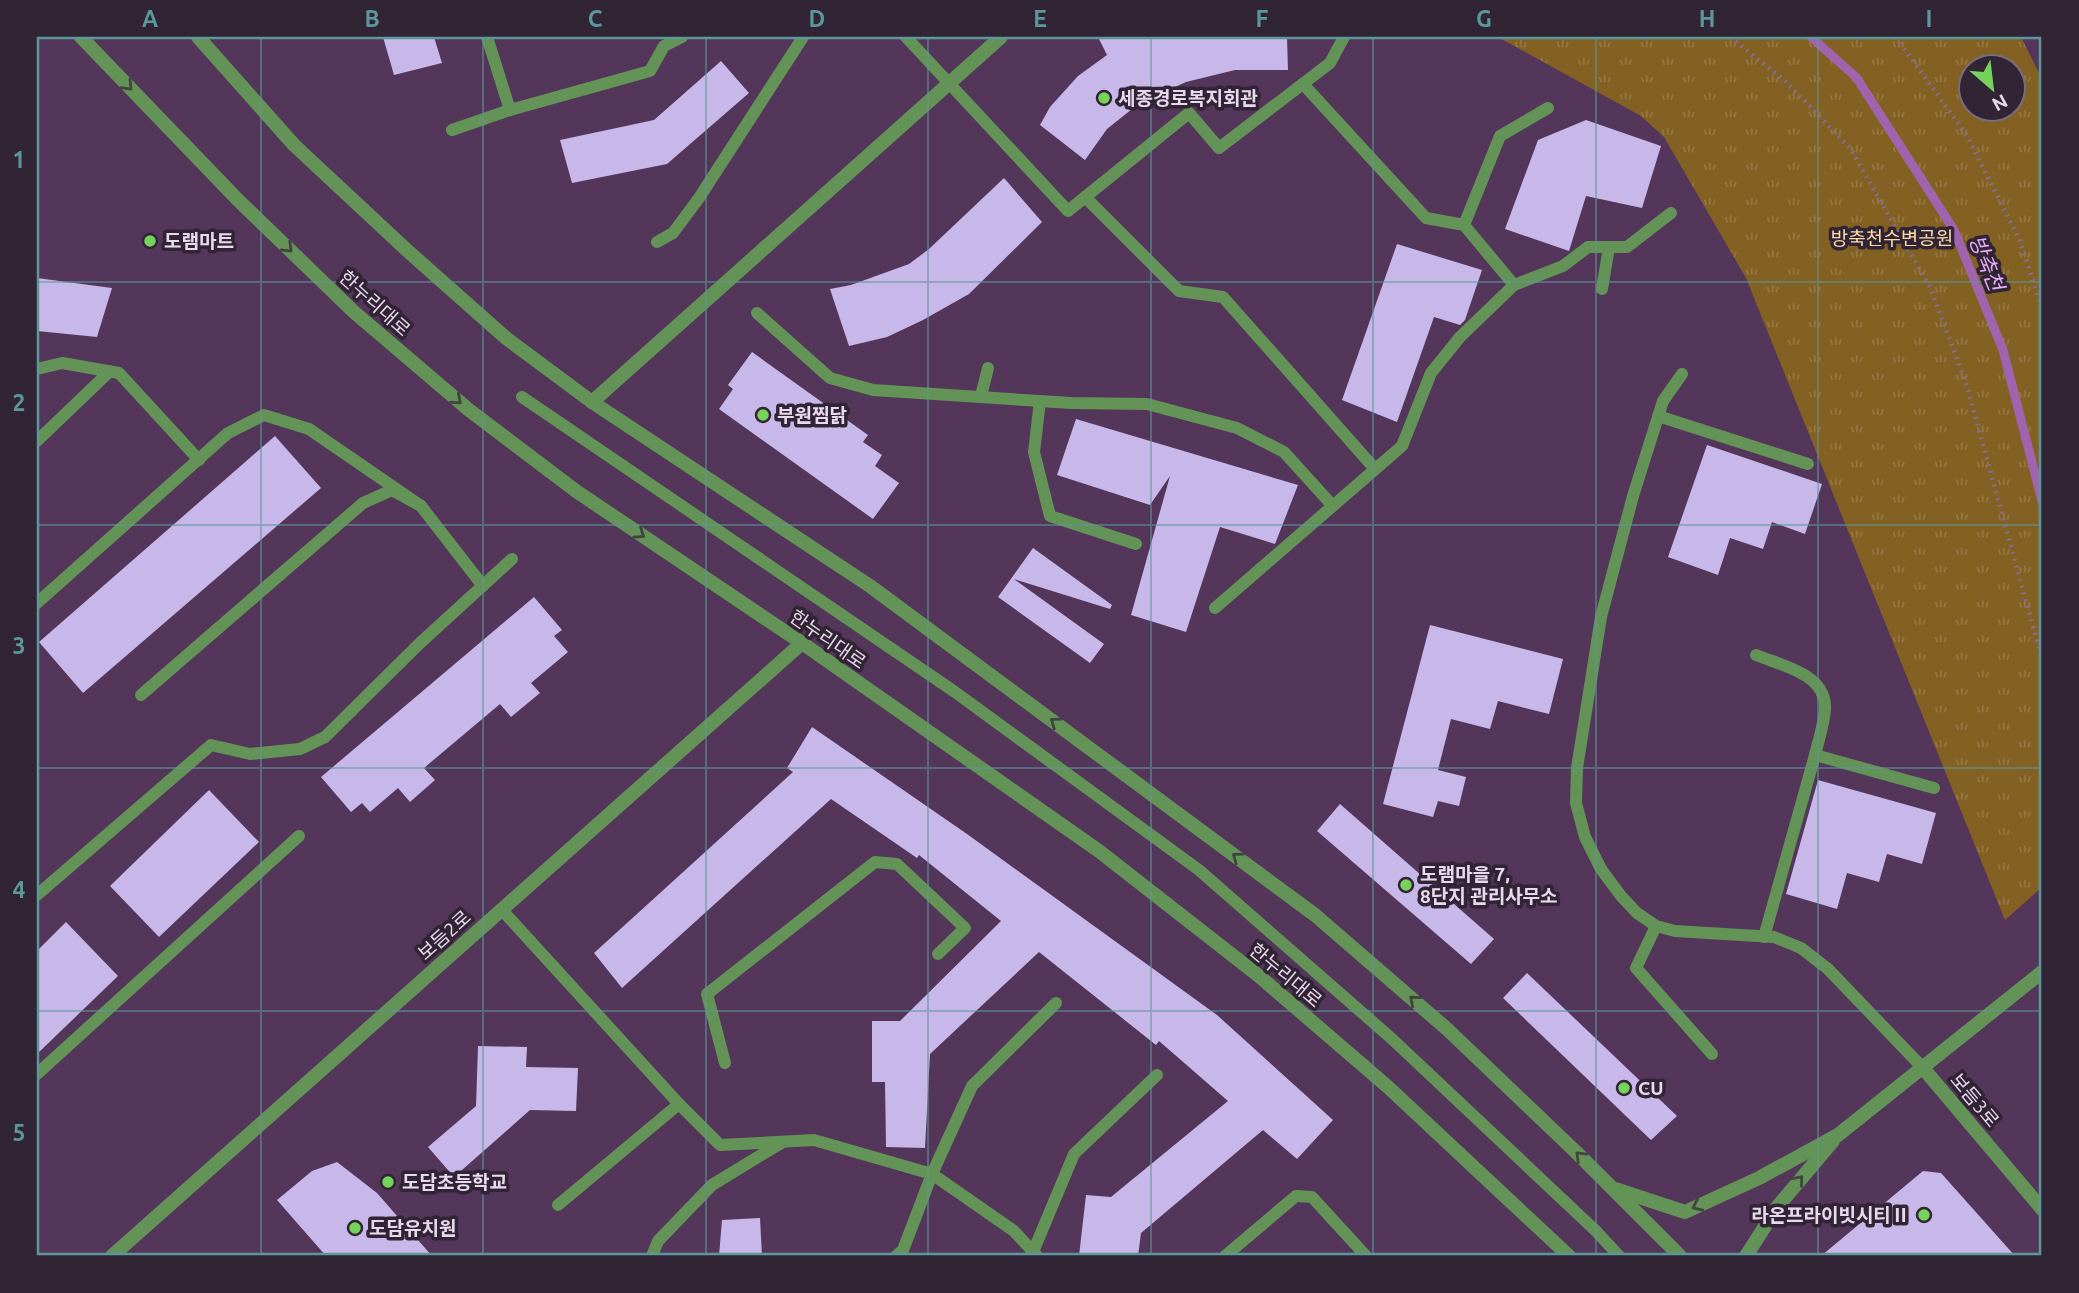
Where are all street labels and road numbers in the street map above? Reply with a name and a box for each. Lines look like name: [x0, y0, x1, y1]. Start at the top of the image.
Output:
street label: 한누리대로: [335, 266, 415, 340]
street label: 한누리대로: [786, 605, 870, 673]
street label: 보듬2로: [413, 906, 475, 964]
street label: 한누리대로: [1245, 938, 1327, 1012]
street label: 보듬3로: [1946, 1069, 2004, 1131]

